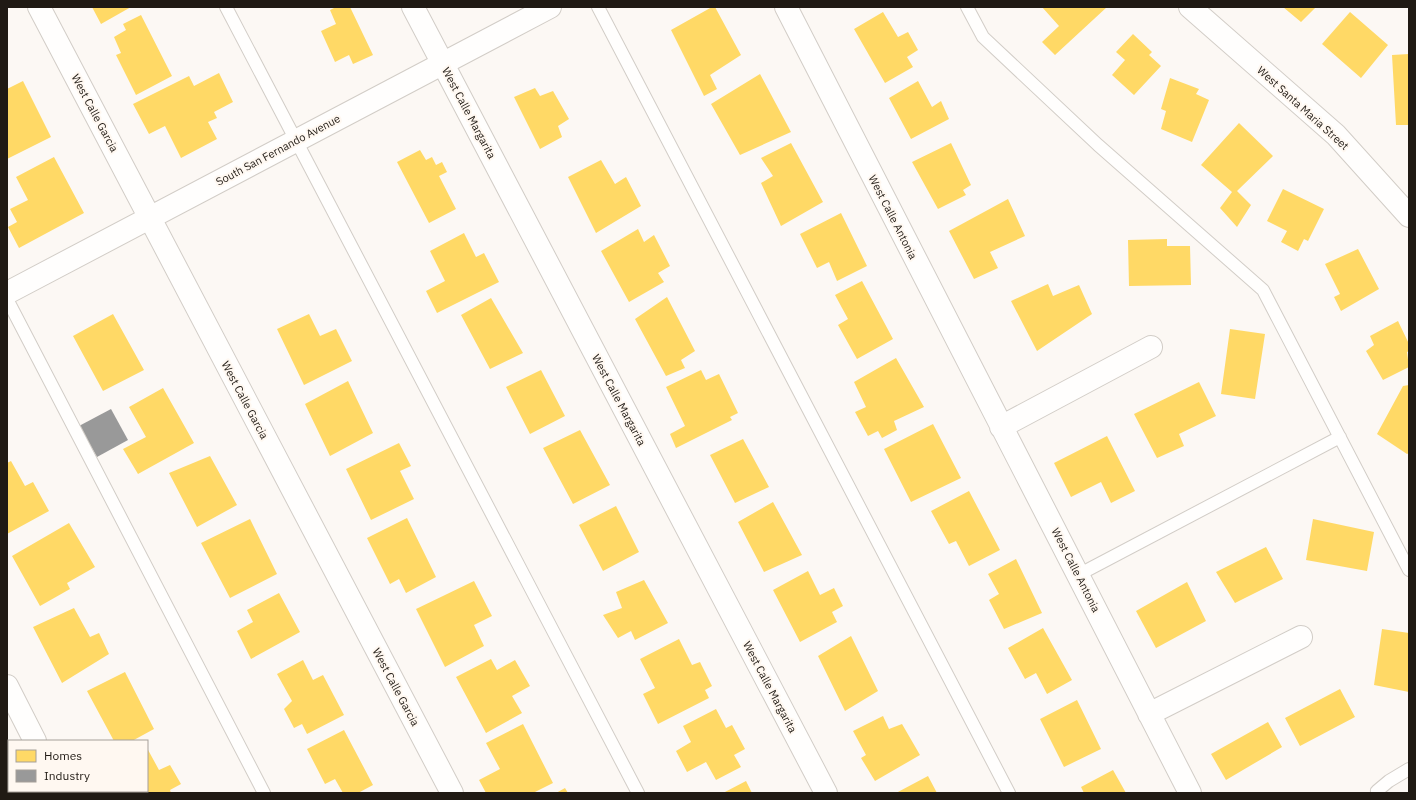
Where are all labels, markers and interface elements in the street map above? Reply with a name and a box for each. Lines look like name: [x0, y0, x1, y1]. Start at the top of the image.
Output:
street label: West Santa Maria Street: [1254, 63, 1352, 153]
street label: West Calle Margarita: [439, 65, 499, 161]
street label: West Calle Garcia: [69, 72, 122, 155]
street label: South San Fernando Avenue: [213, 111, 343, 189]
street label: West Calle Antonia: [866, 172, 920, 262]
street label: West Calle Margarita: [589, 352, 649, 448]
street label: West Calle Garcia: [219, 359, 272, 442]
street label: West Calle Antonia: [1049, 525, 1103, 615]
street label: West Calle Margarita: [740, 639, 800, 735]
street label: West Calle Garcia: [370, 646, 423, 729]
legend: [8, 740, 148, 792]
text: Homes: [44, 748, 82, 763]
text: Industry: [44, 768, 90, 783]

